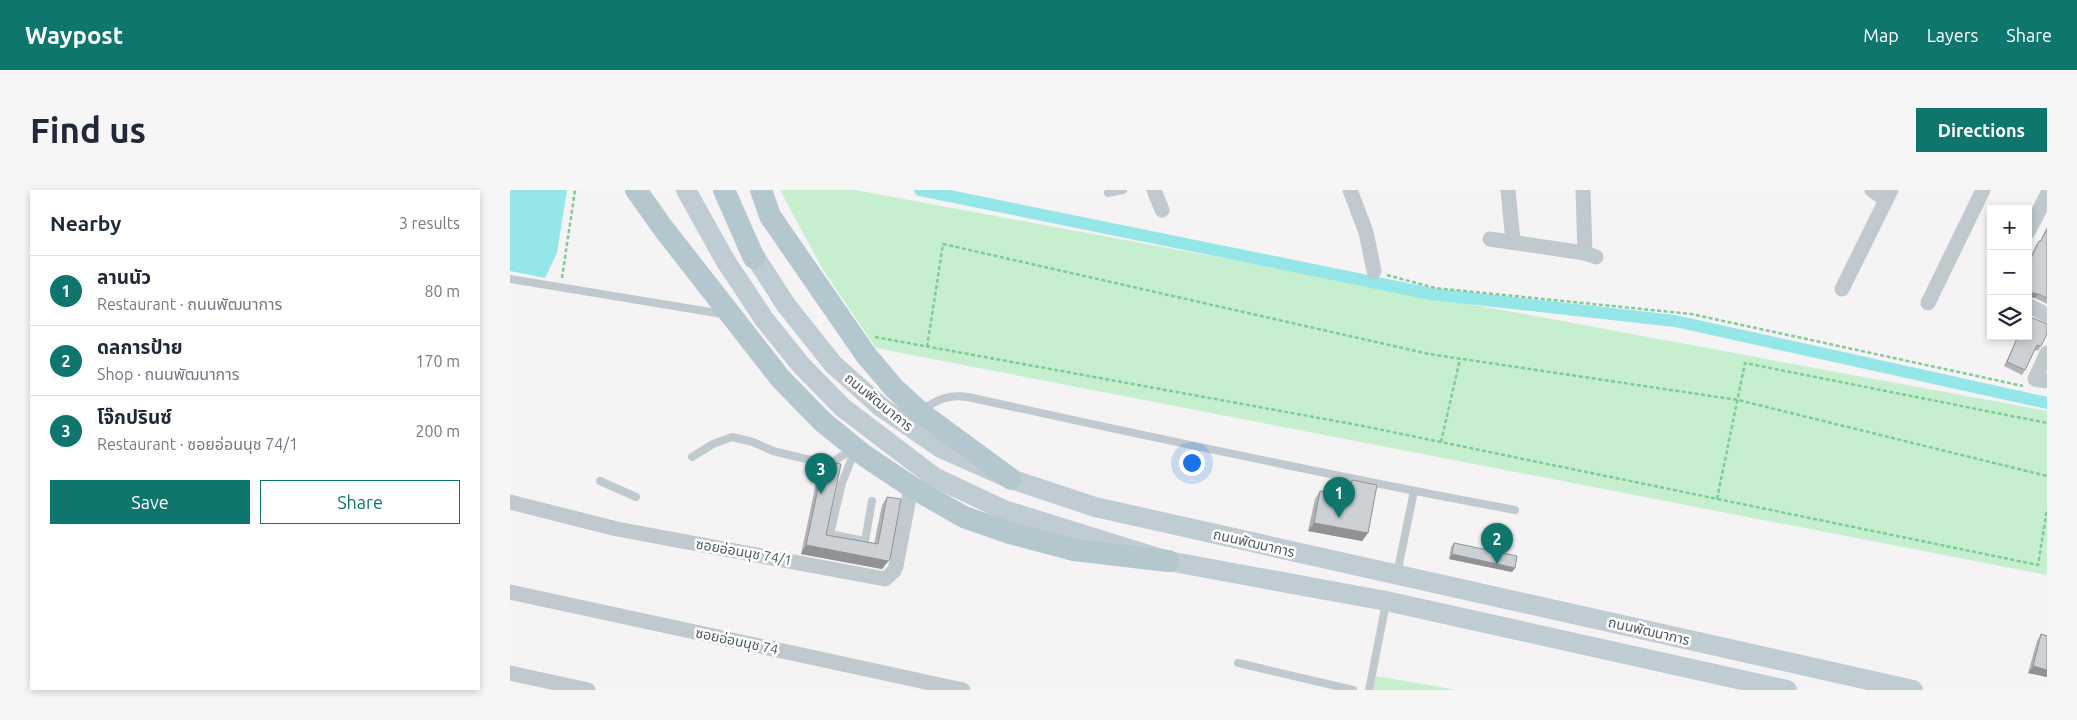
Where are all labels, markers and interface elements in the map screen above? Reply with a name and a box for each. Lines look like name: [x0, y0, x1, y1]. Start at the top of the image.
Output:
text: Waypost: [25, 22, 123, 49]
text: Map: [1863, 25, 1899, 45]
text: Layers: [1927, 25, 1978, 45]
text: Share: [2006, 25, 2052, 45]
button: Directions: [1916, 108, 2047, 152]
text: Find us: [30, 110, 146, 150]
map controls: [1987, 205, 2032, 340]
button: +: [1987, 205, 2032, 250]
text: Nearby: [50, 211, 121, 235]
text: 3 results: [399, 214, 460, 232]
button: −: [1987, 250, 2032, 295]
text: ลานนัว: [97, 266, 151, 288]
text: 1: [61, 282, 71, 300]
text: 80 m: [424, 282, 460, 300]
text: Restaurant · ถนนพัฒนาการ: [97, 295, 282, 313]
button: layers: [1987, 295, 2032, 340]
text: ดลการป้าย: [97, 336, 183, 358]
text: 2: [61, 352, 71, 370]
text: 170 m: [415, 352, 460, 370]
text: Shop · ถนนพัฒนาการ: [97, 365, 240, 383]
street label: ถนนพัฒนาการ: [842, 370, 916, 434]
text: โจ๊กปรินซ์: [97, 406, 172, 428]
text: 3: [61, 422, 71, 440]
text: 200 m: [415, 422, 460, 440]
text: Restaurant · ซอยอ่อนนุช 74/1: [97, 435, 298, 453]
your location: [1179, 450, 1205, 476]
pin: 3: [805, 453, 837, 494]
pin: 1: [1323, 477, 1355, 518]
button: Save: [50, 480, 250, 524]
button: Share: [260, 480, 460, 524]
pin: 2: [1481, 523, 1513, 564]
street label: ถนนพัฒนาการ: [1212, 526, 1296, 560]
street label: ซอยอ่อนนุช 74/1: [695, 536, 793, 569]
street label: ถนนพัฒนาการ: [1607, 614, 1691, 648]
street label: ซอยอ่อนนุช 74: [694, 624, 780, 659]

